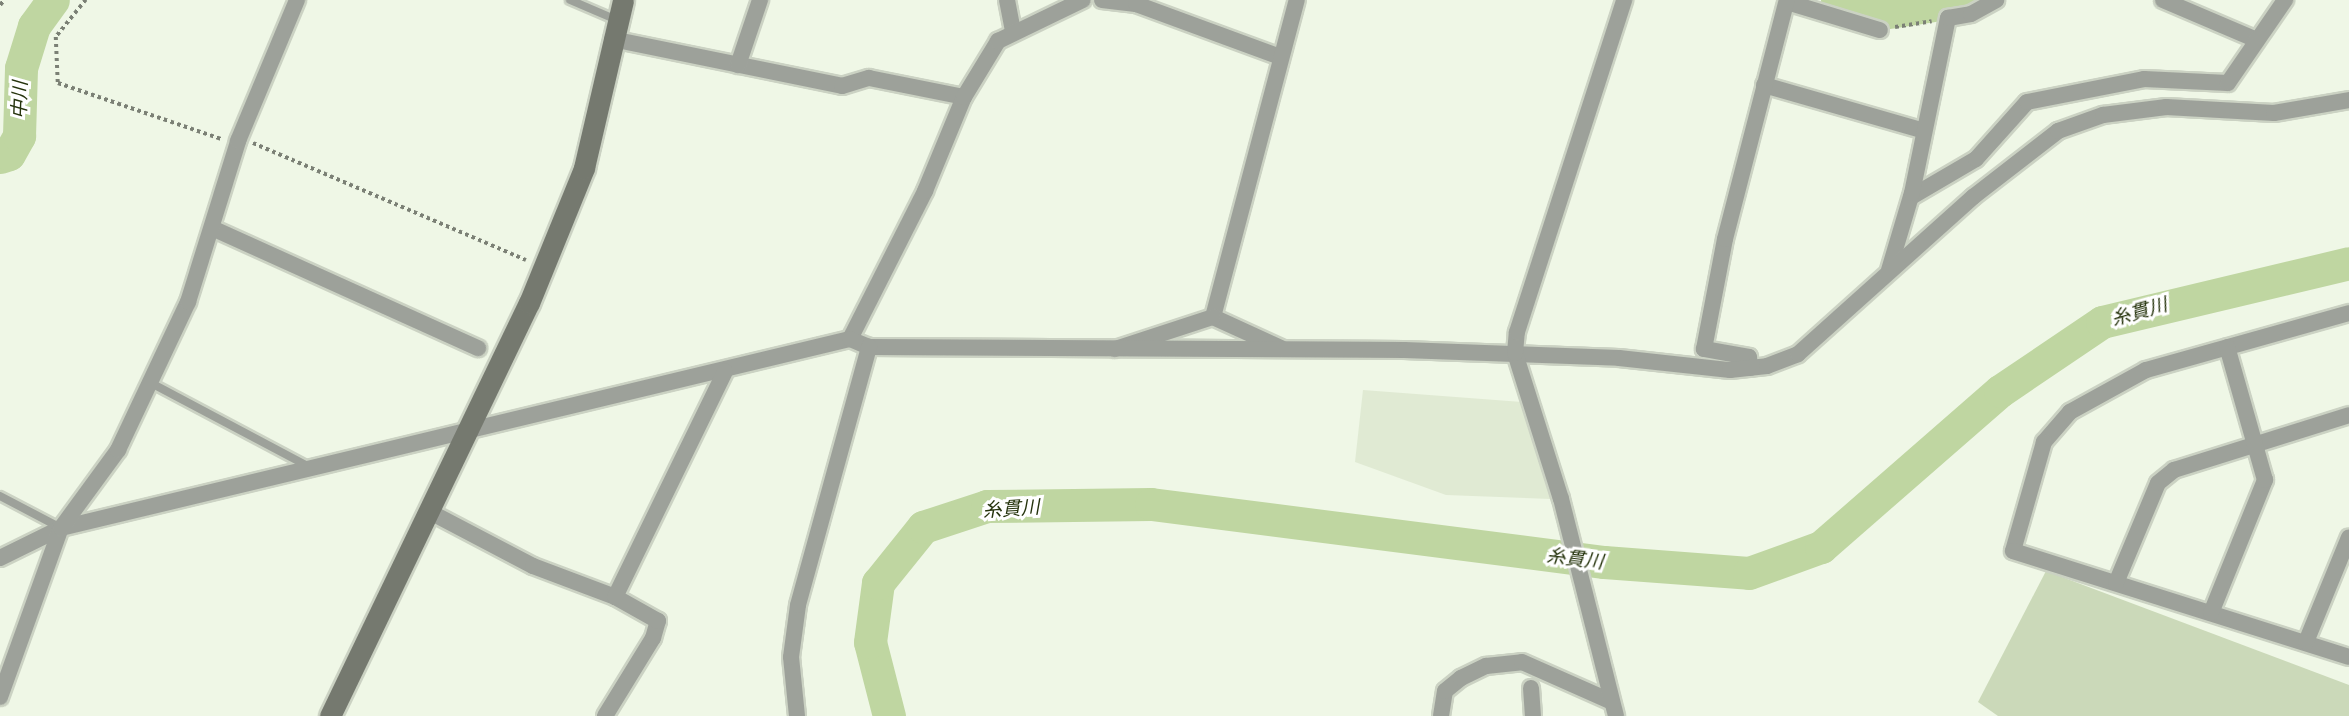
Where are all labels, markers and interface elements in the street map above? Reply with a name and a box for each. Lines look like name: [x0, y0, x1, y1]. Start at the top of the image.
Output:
water label: 中川: [7, 81, 31, 119]
water label: 糸貫川: [2108, 292, 2170, 330]
water label: 糸貫川: [982, 495, 1040, 521]
water label: 糸貫川: [1545, 543, 1605, 573]

